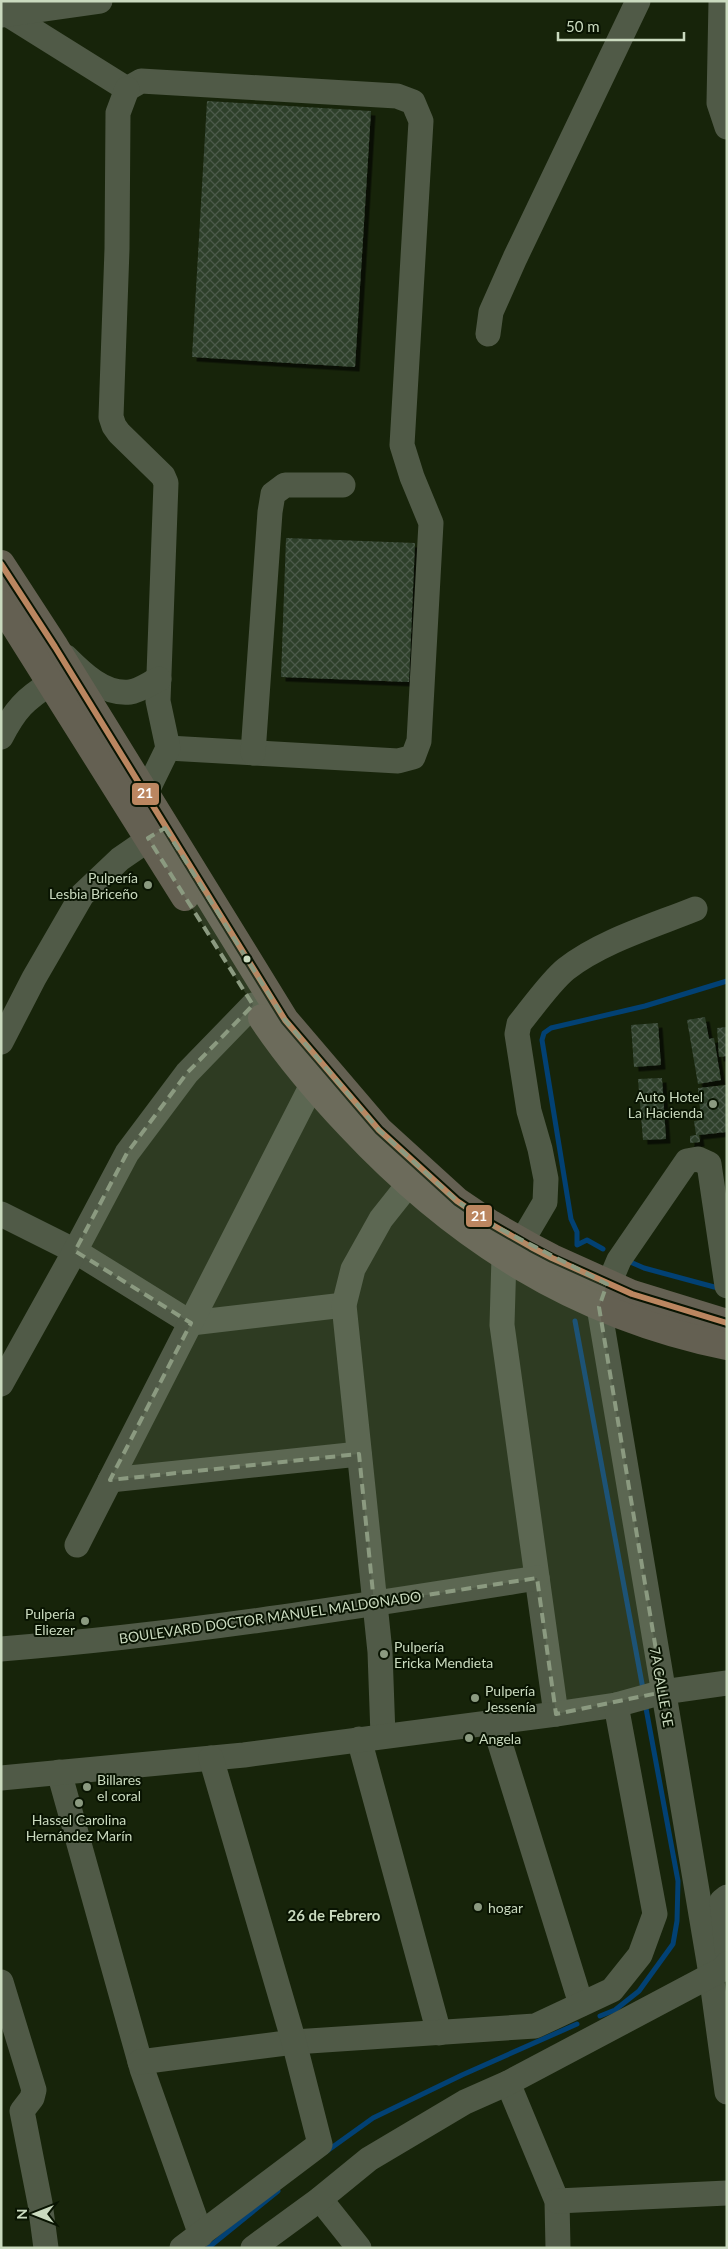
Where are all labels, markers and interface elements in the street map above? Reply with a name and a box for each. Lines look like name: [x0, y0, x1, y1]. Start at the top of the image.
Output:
scale bar: [558, 10, 684, 42]
text: 50 m: [566, 17, 600, 35]
line badge: 21: [131, 782, 160, 806]
text: 21: [137, 784, 153, 801]
place label: Pulpería Lesbia Briceño: [49, 869, 138, 902]
marker: Pulpería Lesbia Briceño: [142, 879, 154, 891]
unlabelled marker: [242, 954, 252, 964]
place label: Auto Hotel La Hacienda: [628, 1088, 703, 1121]
marker: Auto Hotel La Hacienda: [707, 1098, 719, 1110]
line badge: 21: [465, 1204, 493, 1228]
text: 21: [471, 1207, 487, 1224]
street label: BOULEVARD DOCTOR MANUEL MALDONADO: [118, 1587, 422, 1647]
place label: Pulpería Eliezer: [25, 1605, 75, 1638]
marker: Pulpería Eliezer: [79, 1615, 91, 1627]
place label: Pulpería Ericka Mendieta: [394, 1638, 493, 1671]
street label: 7A CALLE SE: [647, 1646, 677, 1728]
marker: Pulpería Ericka Mendieta: [378, 1648, 390, 1660]
place label: Pulpería Jessenía: [485, 1682, 536, 1715]
marker: Pulpería Jessenía: [469, 1692, 481, 1704]
place label: Angela: [479, 1730, 521, 1747]
marker: Angela: [463, 1732, 475, 1744]
place label: Billares el coral: [97, 1771, 141, 1804]
marker: Billares el coral: [81, 1781, 93, 1793]
marker: Hassel Carolina Hernández Marín: [73, 1797, 85, 1809]
place label: Hassel Carolina Hernández Marín: [26, 1811, 132, 1844]
place label: hogar: [488, 1899, 523, 1916]
marker: hogar: [472, 1901, 484, 1913]
district label: 26 de Febrero: [288, 1906, 381, 1924]
north arrow: [10, 2189, 60, 2239]
text: N: [13, 2209, 30, 2219]

